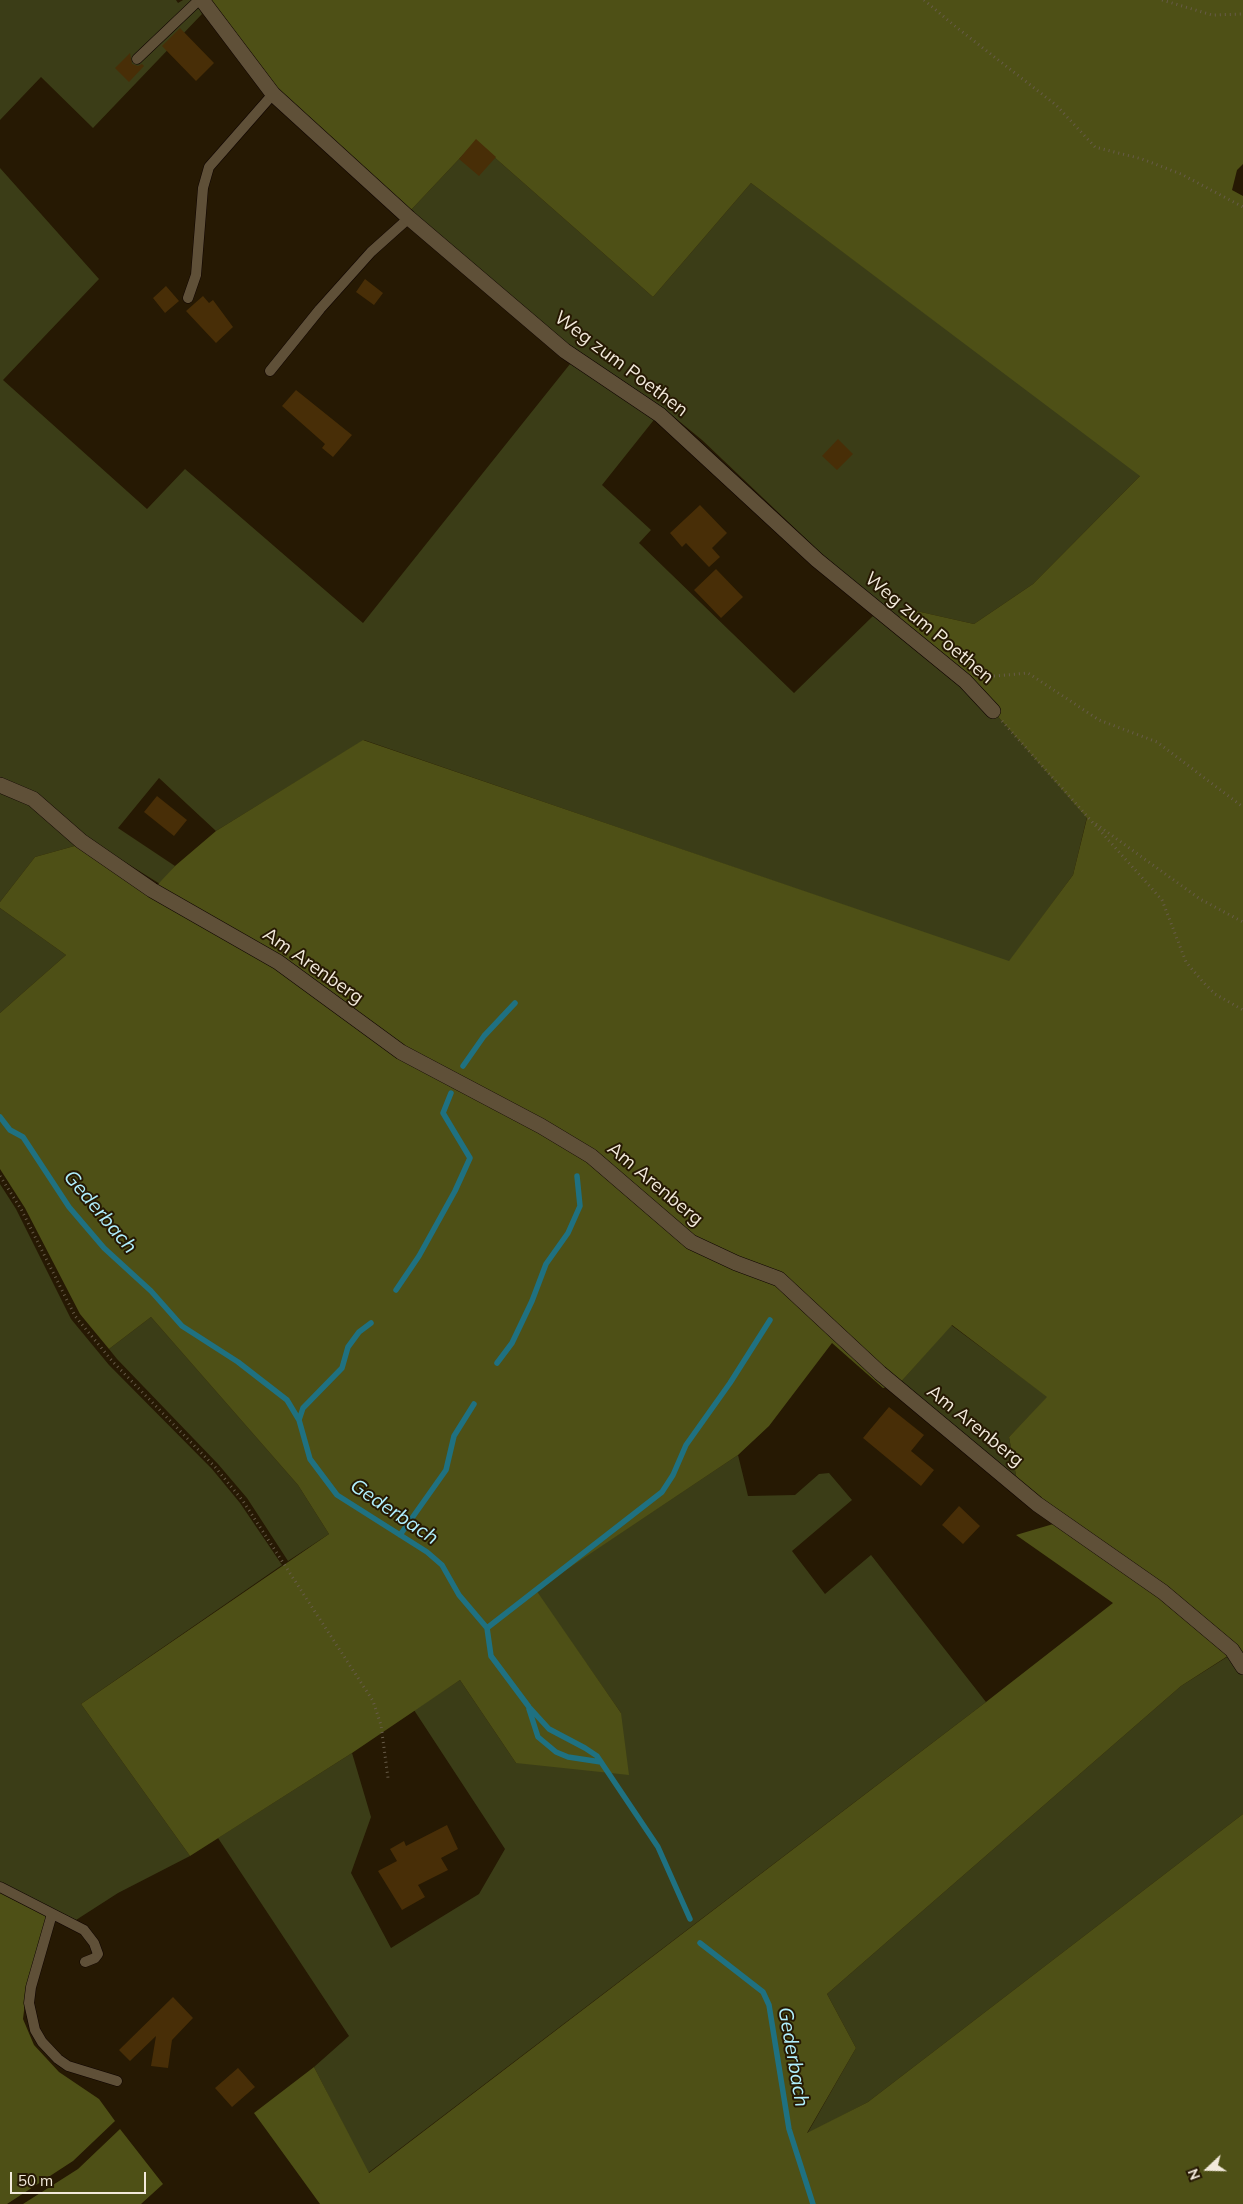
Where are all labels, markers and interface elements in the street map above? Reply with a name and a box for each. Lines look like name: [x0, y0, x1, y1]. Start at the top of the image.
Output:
street label: Weg zum Poethen: [550, 306, 692, 422]
street label: Weg zum Poethen: [860, 567, 998, 689]
street label: Am Arenberg: [258, 923, 368, 1009]
street label: Am Arenberg: [603, 1137, 707, 1231]
water label: Gederbach: [58, 1166, 142, 1258]
street label: Am Arenberg: [922, 1380, 1028, 1472]
water label: Gederbach: [345, 1474, 443, 1550]
water label: Gederbach: [772, 2005, 814, 2109]
north arrow: [1183, 2144, 1233, 2194]
scale bar: [12, 2162, 149, 2194]
text: N: [1184, 2166, 1204, 2183]
text: 50 m: [18, 2171, 53, 2190]

